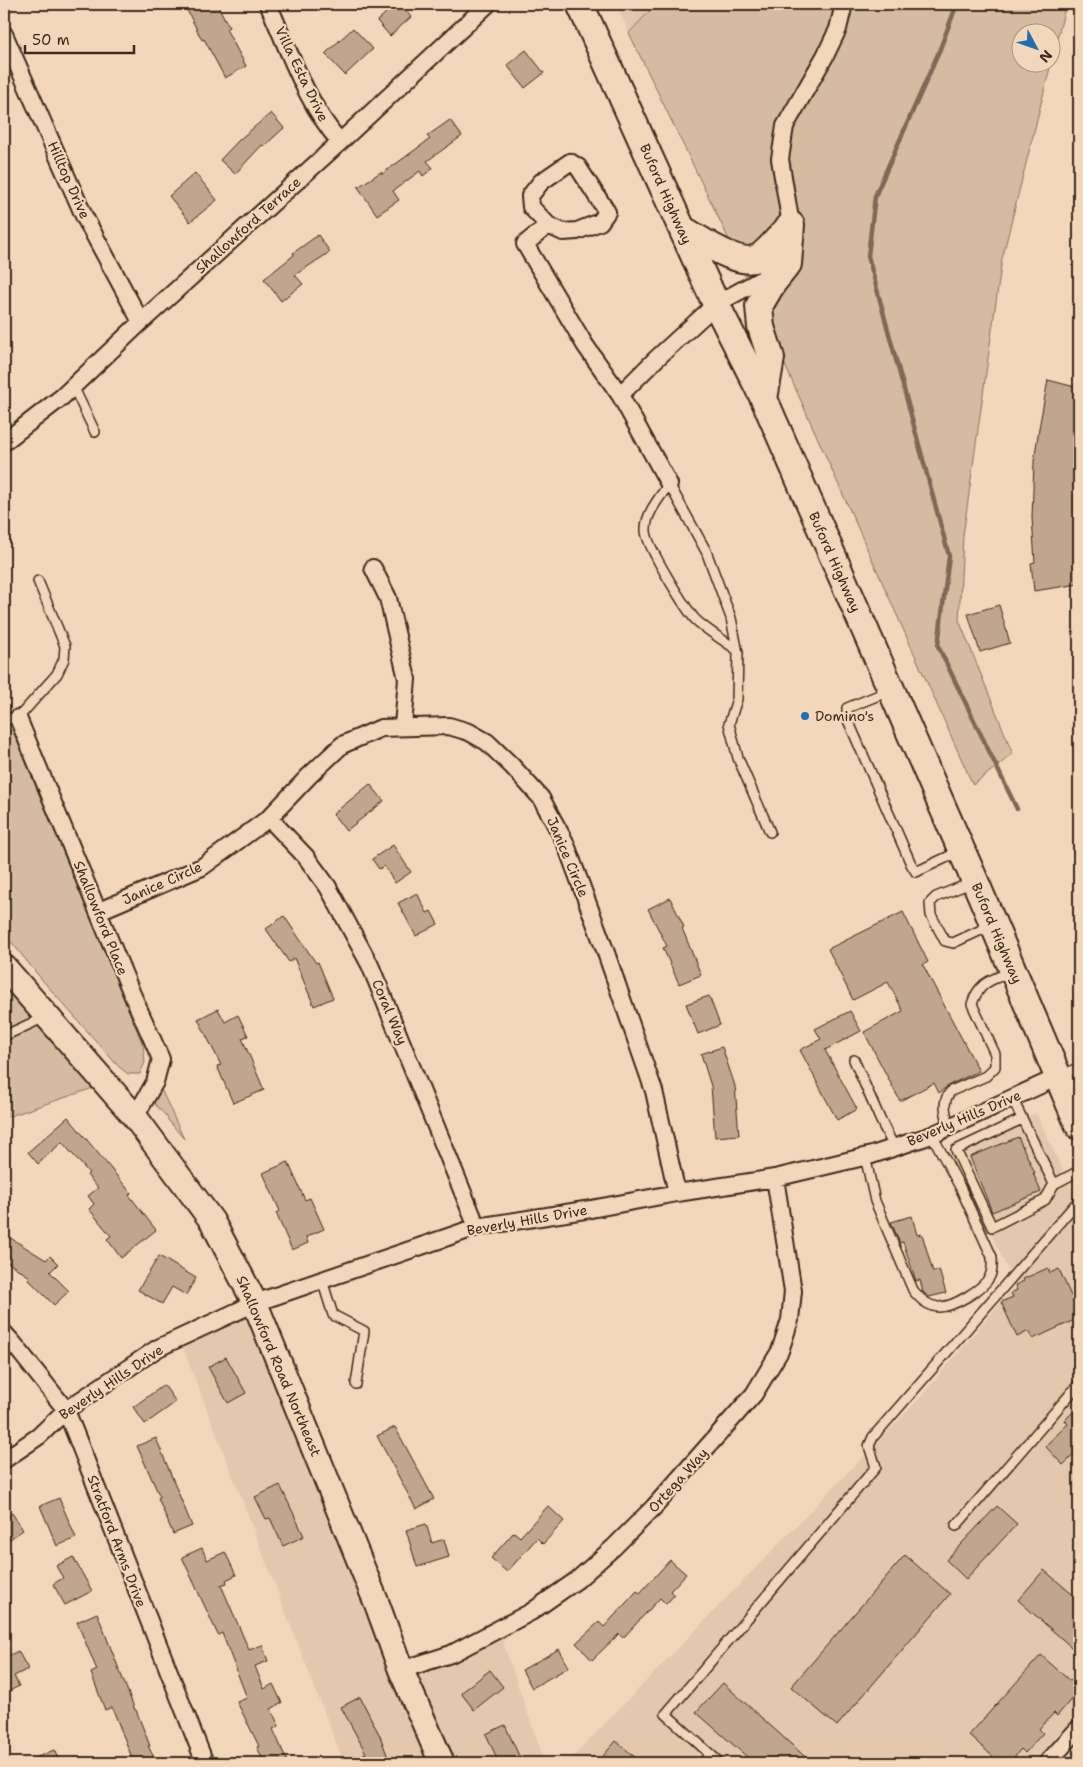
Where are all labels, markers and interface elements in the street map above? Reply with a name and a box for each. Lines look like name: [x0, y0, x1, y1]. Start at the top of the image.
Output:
scale bar: [25, 22, 134, 54]
north arrow: [1010, 22, 1060, 72]
street label: Villa Esta Drive: [271, 23, 333, 125]
text: 50 m: [32, 30, 70, 50]
text: N: [1035, 46, 1056, 67]
street label: Hilltop Drive: [44, 138, 94, 222]
street label: Buford Highway: [636, 141, 696, 247]
street label: Shallowford Terrace: [191, 173, 305, 277]
street label: Buford Highway: [805, 509, 865, 615]
place label: Domino's: [815, 707, 874, 725]
marker: Domino's: [799, 710, 811, 722]
street label: Janice Circle: [543, 814, 593, 900]
street label: Janice Circle: [119, 857, 205, 909]
street label: Shallowford Place: [70, 858, 132, 978]
street label: Buford Highway: [968, 880, 1026, 986]
street label: Coral Way: [368, 977, 412, 1047]
street label: Beverly Hills Drive: [904, 1086, 1024, 1150]
street label: Beverly Hills Drive: [465, 1201, 589, 1239]
street label: Shallowford Road Northeast: [233, 1273, 325, 1459]
street label: Beverly Hills Drive: [55, 1340, 167, 1424]
street label: Ortega Way: [644, 1444, 712, 1516]
street label: Stratford Arms Drive: [83, 1472, 151, 1610]

